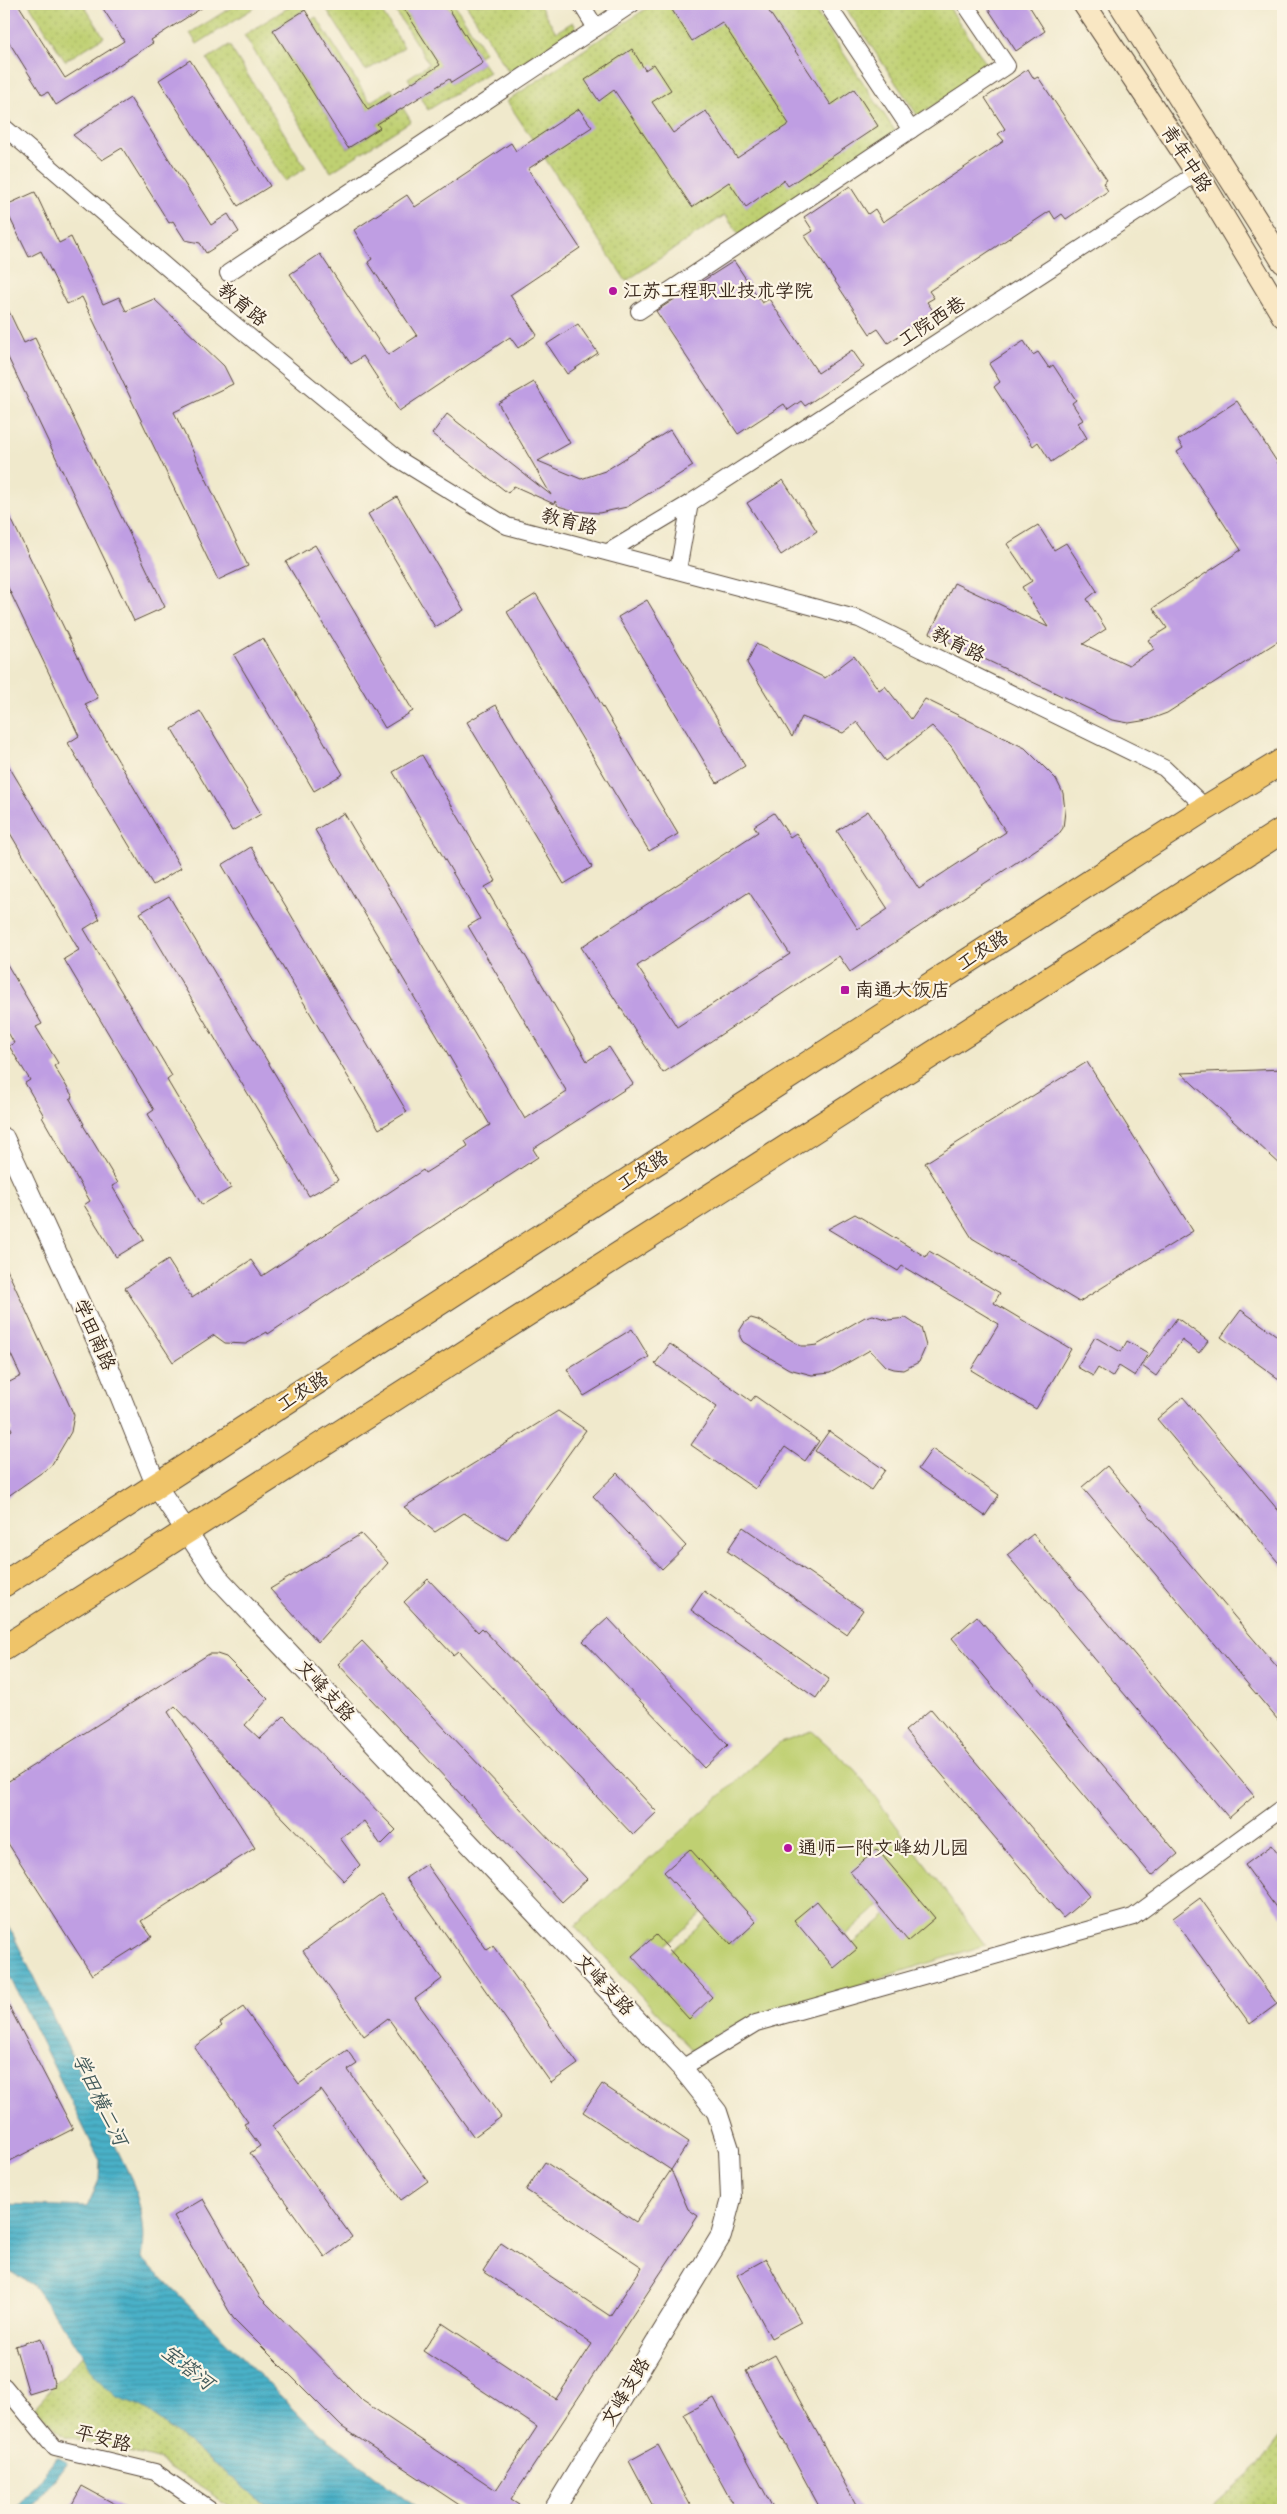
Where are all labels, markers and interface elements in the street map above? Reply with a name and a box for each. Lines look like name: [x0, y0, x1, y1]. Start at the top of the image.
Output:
street label: 青年中路: [1155, 120, 1217, 198]
street label: 教育路: [212, 277, 272, 333]
place label: 江苏工程职业技术学院: [623, 279, 813, 304]
marker: 江苏工程职业技术学院: [607, 285, 619, 297]
street label: 工院西巷: [893, 291, 971, 353]
street label: 教育路: [538, 503, 600, 541]
street label: 教育路: [927, 621, 989, 669]
street label: 工农路: [952, 925, 1014, 977]
place label: 南通大饭店: [855, 978, 950, 1003]
marker: 南通大饭店: [839, 984, 851, 996]
street label: 工农路: [612, 1145, 674, 1197]
street label: 学田南路: [67, 1295, 121, 1375]
street label: 工农路: [272, 1366, 334, 1418]
street label: 文峰支路: [290, 1655, 360, 1727]
place label: 通师一附文峰幼儿园: [798, 1836, 969, 1861]
marker: 通师一附文峰幼儿园: [782, 1842, 794, 1854]
street label: 文峰支路: [569, 1949, 639, 2021]
water label: 学田横二河: [65, 2049, 134, 2154]
water label: 宝塔河: [155, 2339, 221, 2399]
street label: 文峰支路: [596, 2353, 656, 2431]
street label: 平安路: [72, 2420, 134, 2458]

